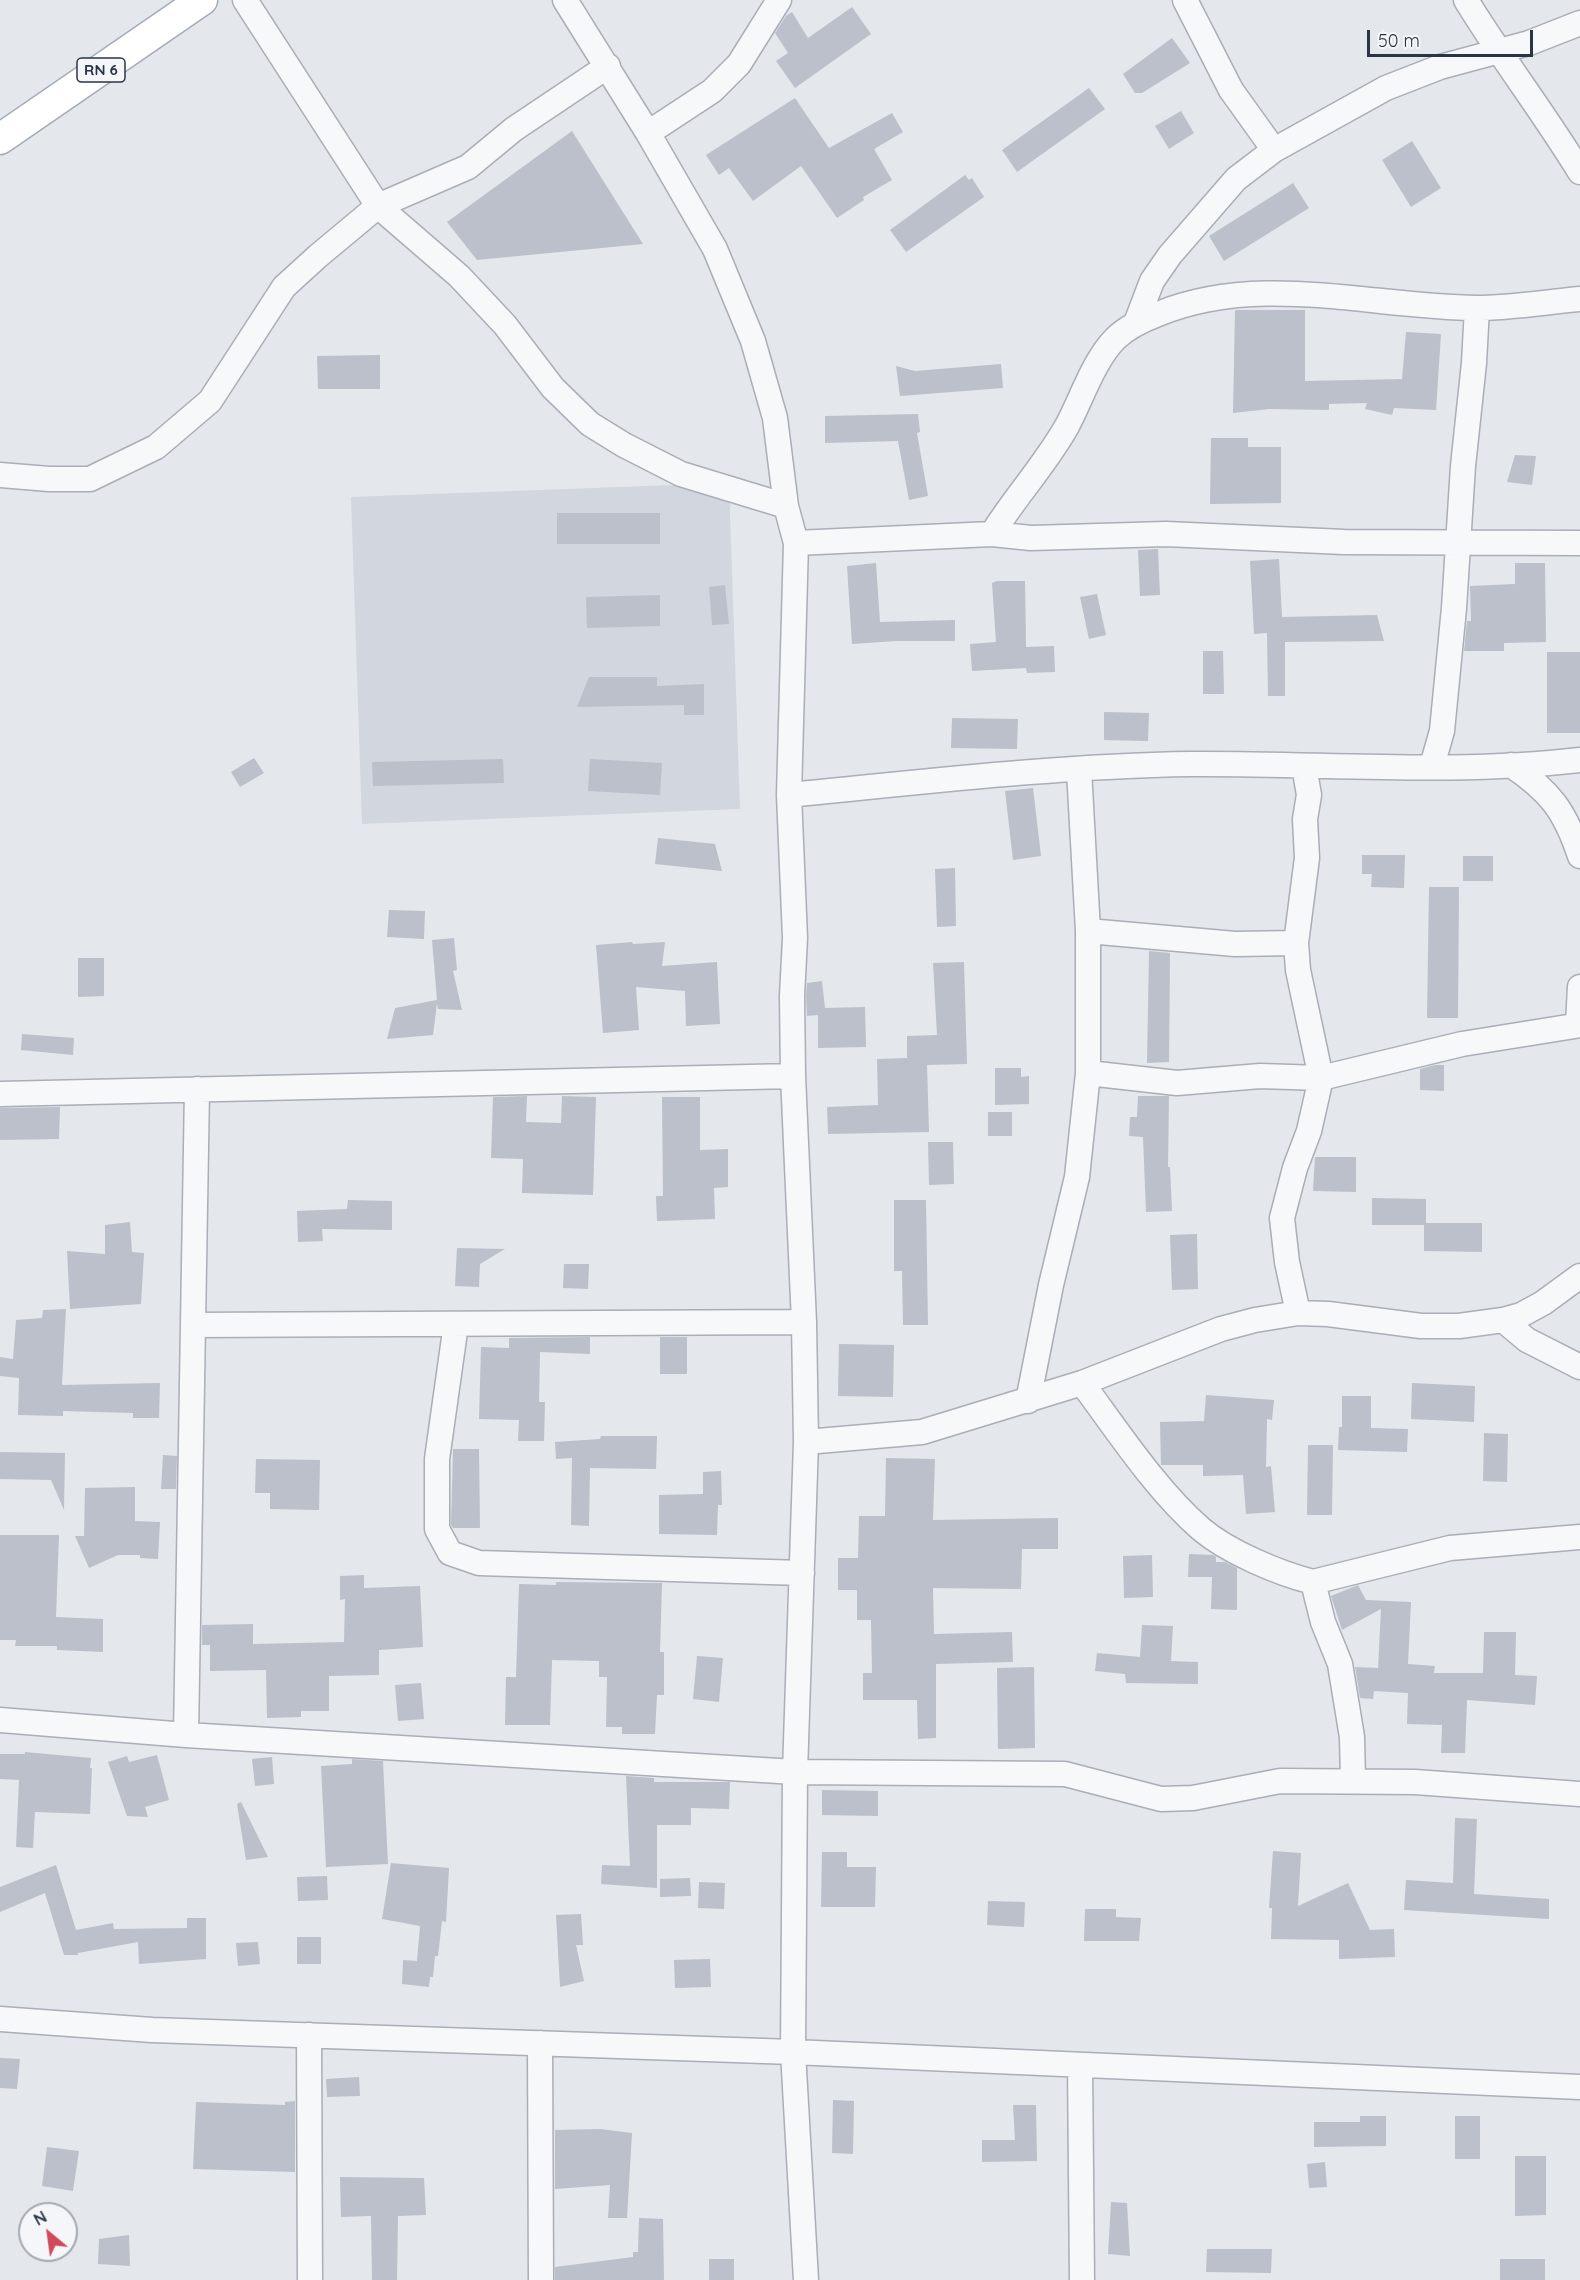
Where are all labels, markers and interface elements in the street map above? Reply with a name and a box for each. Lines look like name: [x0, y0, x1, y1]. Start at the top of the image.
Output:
scale bar: [1370, 18, 1536, 56]
text: 50 m: [1378, 29, 1420, 52]
road number: RN 6: [77, 58, 125, 82]
north arrow: [18, 2202, 78, 2262]
text: N: [30, 2206, 50, 2230]

